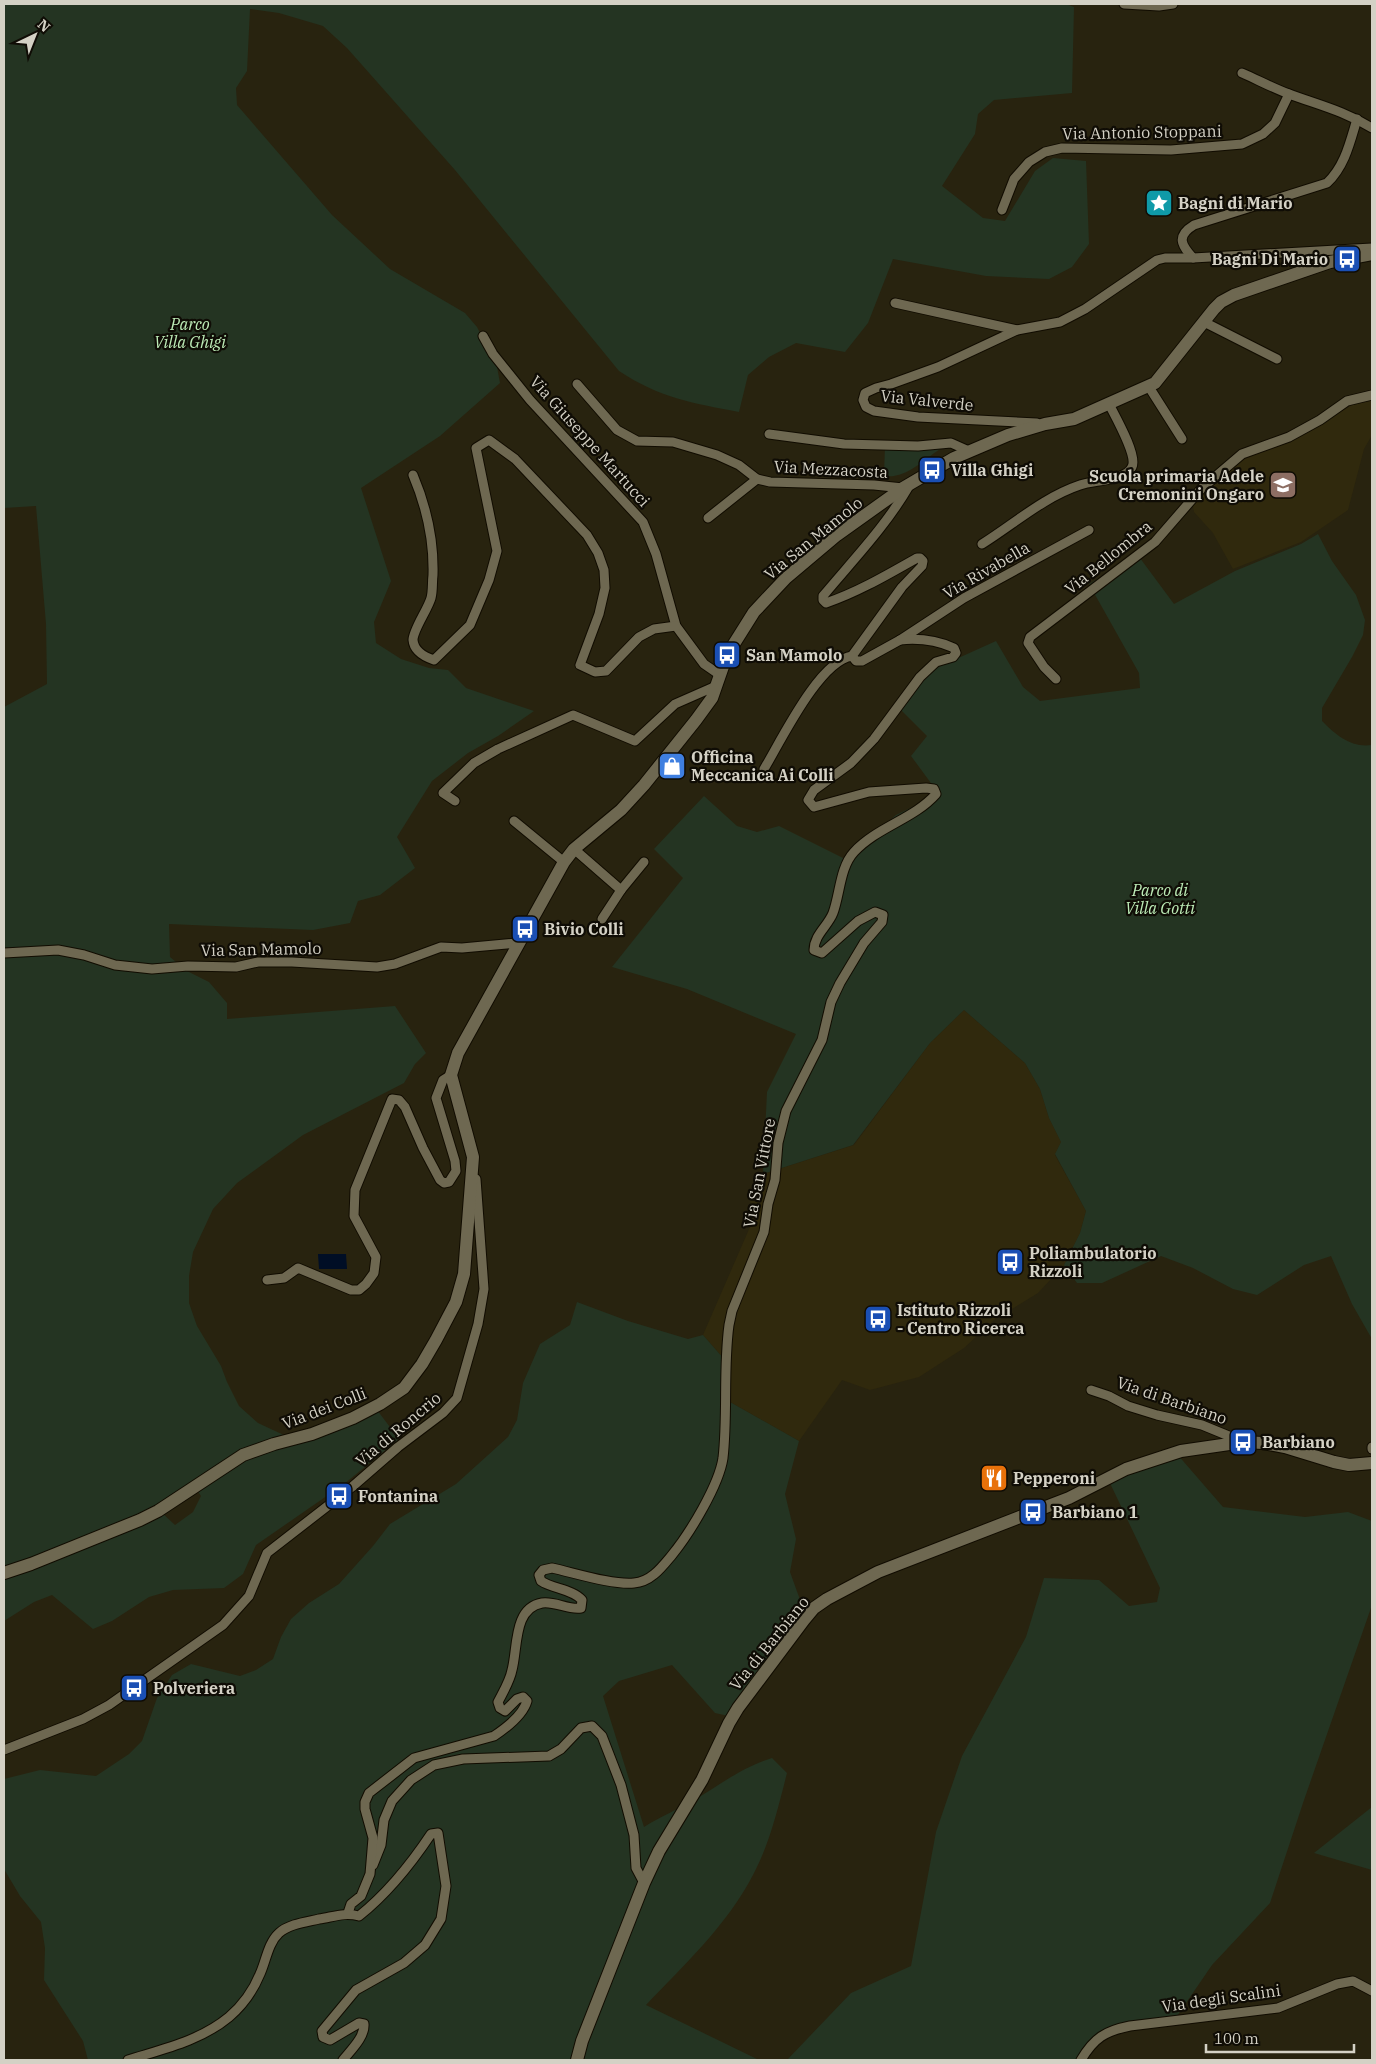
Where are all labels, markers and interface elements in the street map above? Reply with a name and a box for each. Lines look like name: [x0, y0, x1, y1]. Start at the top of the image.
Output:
north arrow: [10, 10, 60, 60]
text: N: [34, 15, 54, 36]
street label: Via Antonio Stoppani: [1062, 121, 1222, 143]
place icon: Bagni di Mario: [1144, 188, 1174, 218]
place label: Bagni di Mario: [1178, 193, 1292, 213]
bus stop icon: Bagni Di Mario: [1332, 244, 1362, 274]
place label: Bagni Di Mario: [1212, 249, 1328, 269]
park label: Parco Villa Ghigi: [154, 314, 226, 352]
street label: Via Giuseppe Martucci: [526, 371, 654, 511]
street label: Via Valverde: [880, 385, 974, 415]
bus stop icon: Villa Ghigi: [917, 455, 947, 485]
street label: Via Mezzacosta: [773, 456, 889, 482]
place label: Villa Ghigi: [951, 460, 1033, 480]
place label: Scuola primaria Adele Cremonini Ongaro: [1089, 466, 1264, 504]
school or university icon: Scuola primaria Adele Cremonini Ongaro: [1268, 470, 1298, 500]
street label: Via San Mamolo: [760, 492, 866, 584]
street label: Via Bellombra: [1060, 516, 1156, 598]
street label: Via Rivabella: [939, 537, 1033, 603]
bus stop icon: San Mamolo: [712, 640, 742, 670]
place label: San Mamolo: [746, 645, 842, 665]
place label: Officina Meccanica Ai Colli: [691, 747, 834, 785]
shop icon: Officina Meccanica Ai Colli: [657, 751, 687, 781]
park label: Parco di Villa Gotti: [1125, 880, 1195, 918]
bus stop icon: Bivio Colli: [510, 914, 540, 944]
place label: Bivio Colli: [544, 919, 624, 939]
street label: Via San Mamolo: [201, 938, 321, 960]
street label: Via San Vittore: [739, 1117, 779, 1229]
place label: Poliambulatorio Rizzoli: [1029, 1243, 1157, 1281]
bus stop icon: Poliambulatorio Rizzoli: [995, 1247, 1025, 1277]
place label: Istituto Rizzoli - Centro Ricerca: [897, 1300, 1024, 1338]
bus stop icon: Istituto Rizzoli - Centro Ricerca: [863, 1304, 893, 1334]
street label: Via di Barbiano: [1114, 1372, 1230, 1428]
street label: Via dei Colli: [279, 1383, 369, 1433]
street label: Via di Roncrio: [351, 1387, 445, 1471]
bus stop icon: Barbiano: [1228, 1427, 1258, 1457]
place label: Barbiano: [1262, 1432, 1335, 1452]
restaurant icon: Pepperoni: [979, 1463, 1009, 1493]
place label: Pepperoni: [1013, 1468, 1095, 1488]
bus stop icon: Fontanina: [324, 1481, 354, 1511]
place label: Fontanina: [358, 1486, 438, 1506]
bus stop icon: Barbiano 1: [1018, 1497, 1048, 1527]
place label: Barbiano 1: [1052, 1502, 1138, 1522]
street label: Via di Barbiano: [725, 1592, 813, 1694]
bus stop icon: Polveriera: [119, 1673, 149, 1703]
place label: Polveriera: [153, 1678, 235, 1698]
street label: Via degli Scalini: [1160, 1980, 1282, 2016]
scale bar: [1206, 2022, 1354, 2054]
text: 100 m: [1214, 2029, 1259, 2048]

